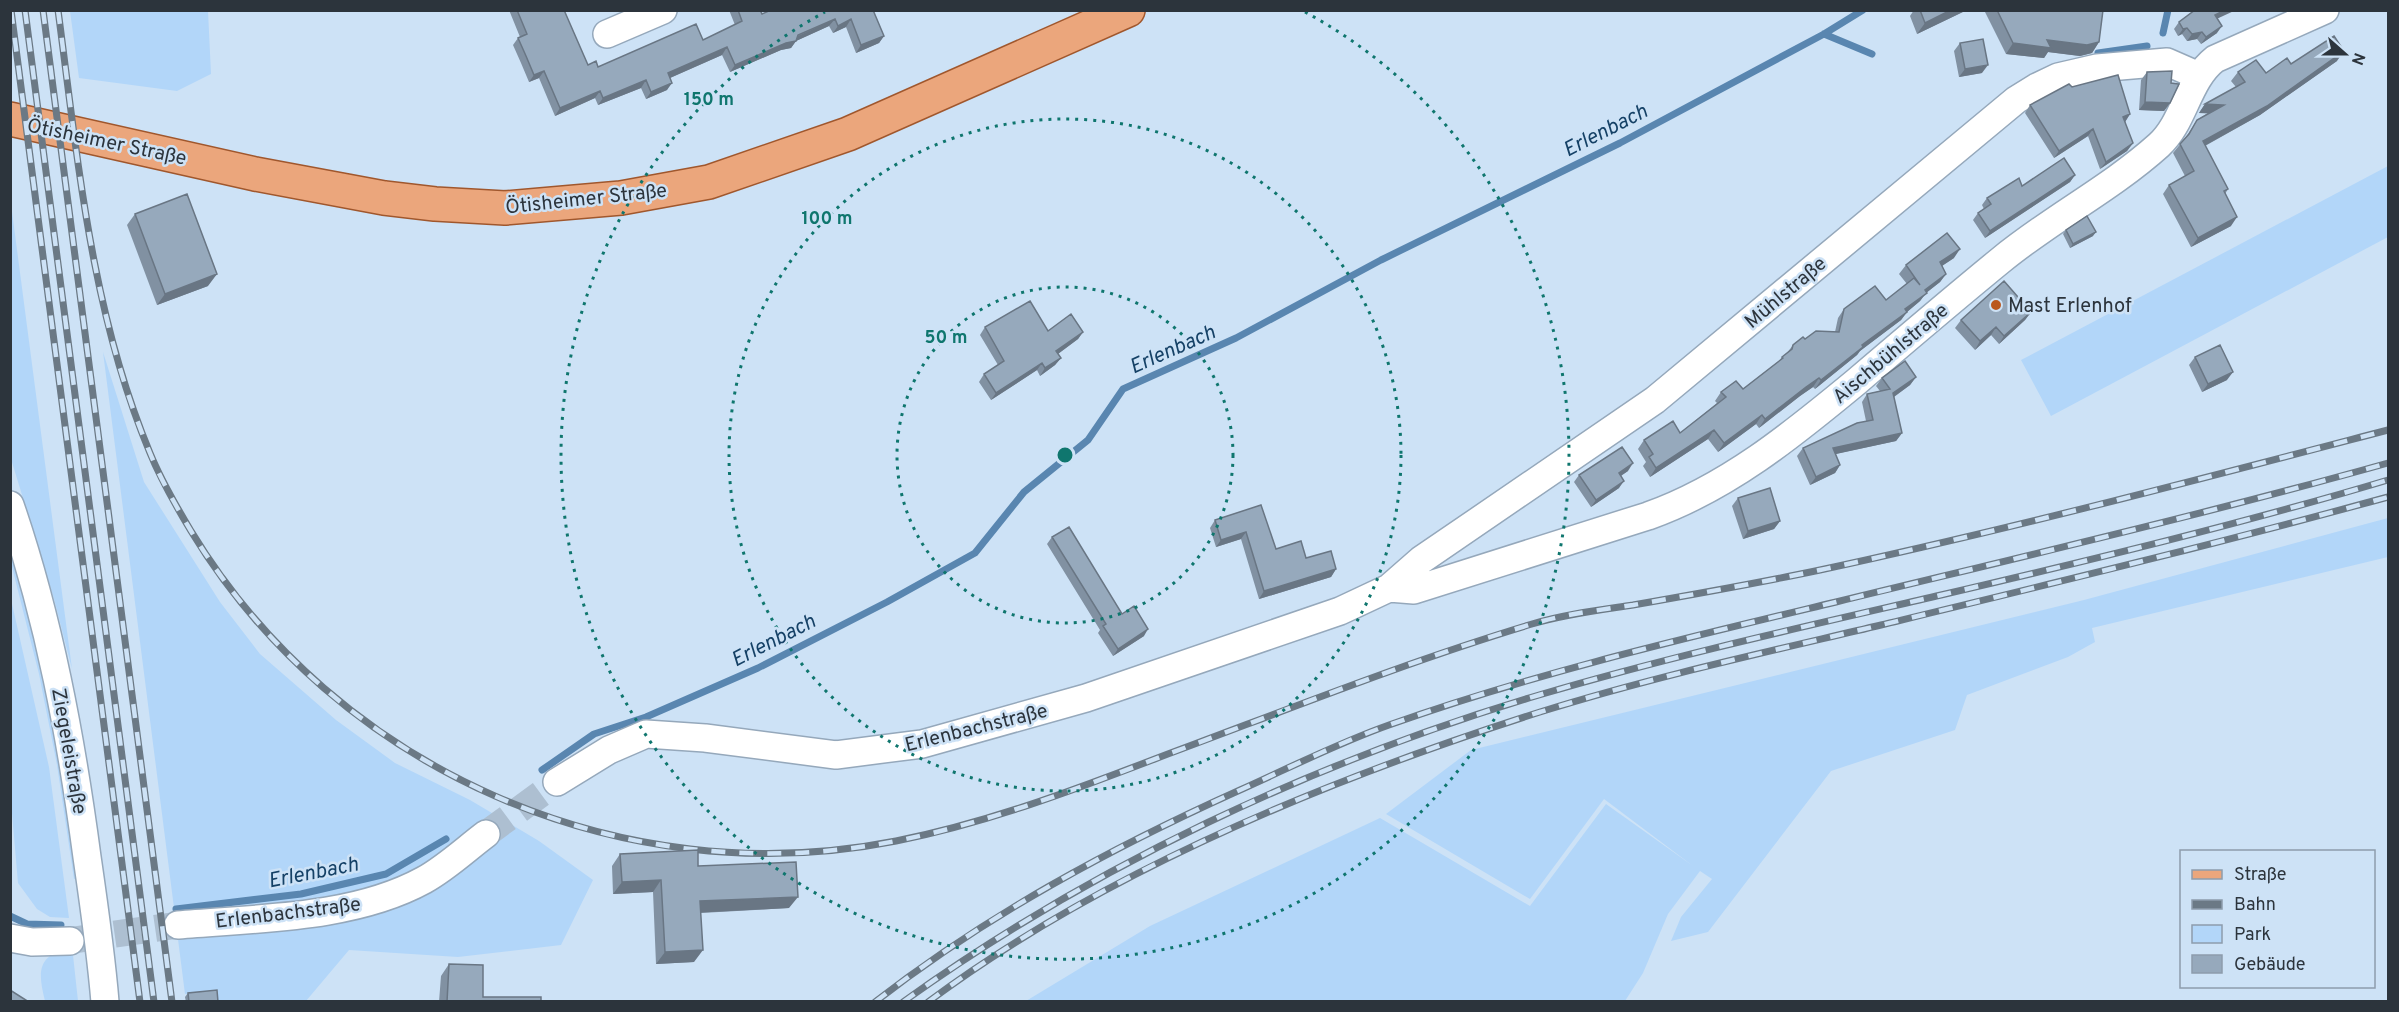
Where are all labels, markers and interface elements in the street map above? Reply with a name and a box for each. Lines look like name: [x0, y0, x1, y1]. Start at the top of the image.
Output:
north arrow: [2315, 24, 2375, 84]
text: N: [2346, 50, 2369, 68]
text: 150 m: [684, 89, 734, 112]
water label: Erlenbach: [1559, 98, 1653, 164]
street label: Ötisheimer Straße: [24, 112, 189, 173]
street label: Ötisheimer Straße: [504, 178, 668, 221]
text: 100 m: [801, 208, 853, 231]
street label: Mühlstraße: [1740, 252, 1833, 335]
place label: Mast Erlenhof: [2008, 294, 2132, 320]
street label: Aischbühlstraße: [1828, 298, 1955, 411]
marker: Mast Erlenhof: [1989, 298, 2003, 312]
water label: Erlenbach: [1125, 319, 1220, 381]
text: 50 m: [924, 327, 968, 350]
centre of rings: [1055, 445, 1075, 465]
water label: Erlenbach: [727, 608, 821, 674]
street label: Ziegeleistraße: [44, 686, 92, 817]
street label: Erlenbachstraße: [902, 699, 1051, 759]
legend: [2180, 850, 2375, 988]
water label: Erlenbach: [266, 851, 361, 895]
text: Straße: [2234, 864, 2286, 887]
street label: Erlenbachstraße: [214, 892, 362, 936]
text: Bahn: [2234, 894, 2276, 917]
text: Park: [2234, 924, 2271, 947]
text: Gebäude: [2234, 954, 2306, 977]

